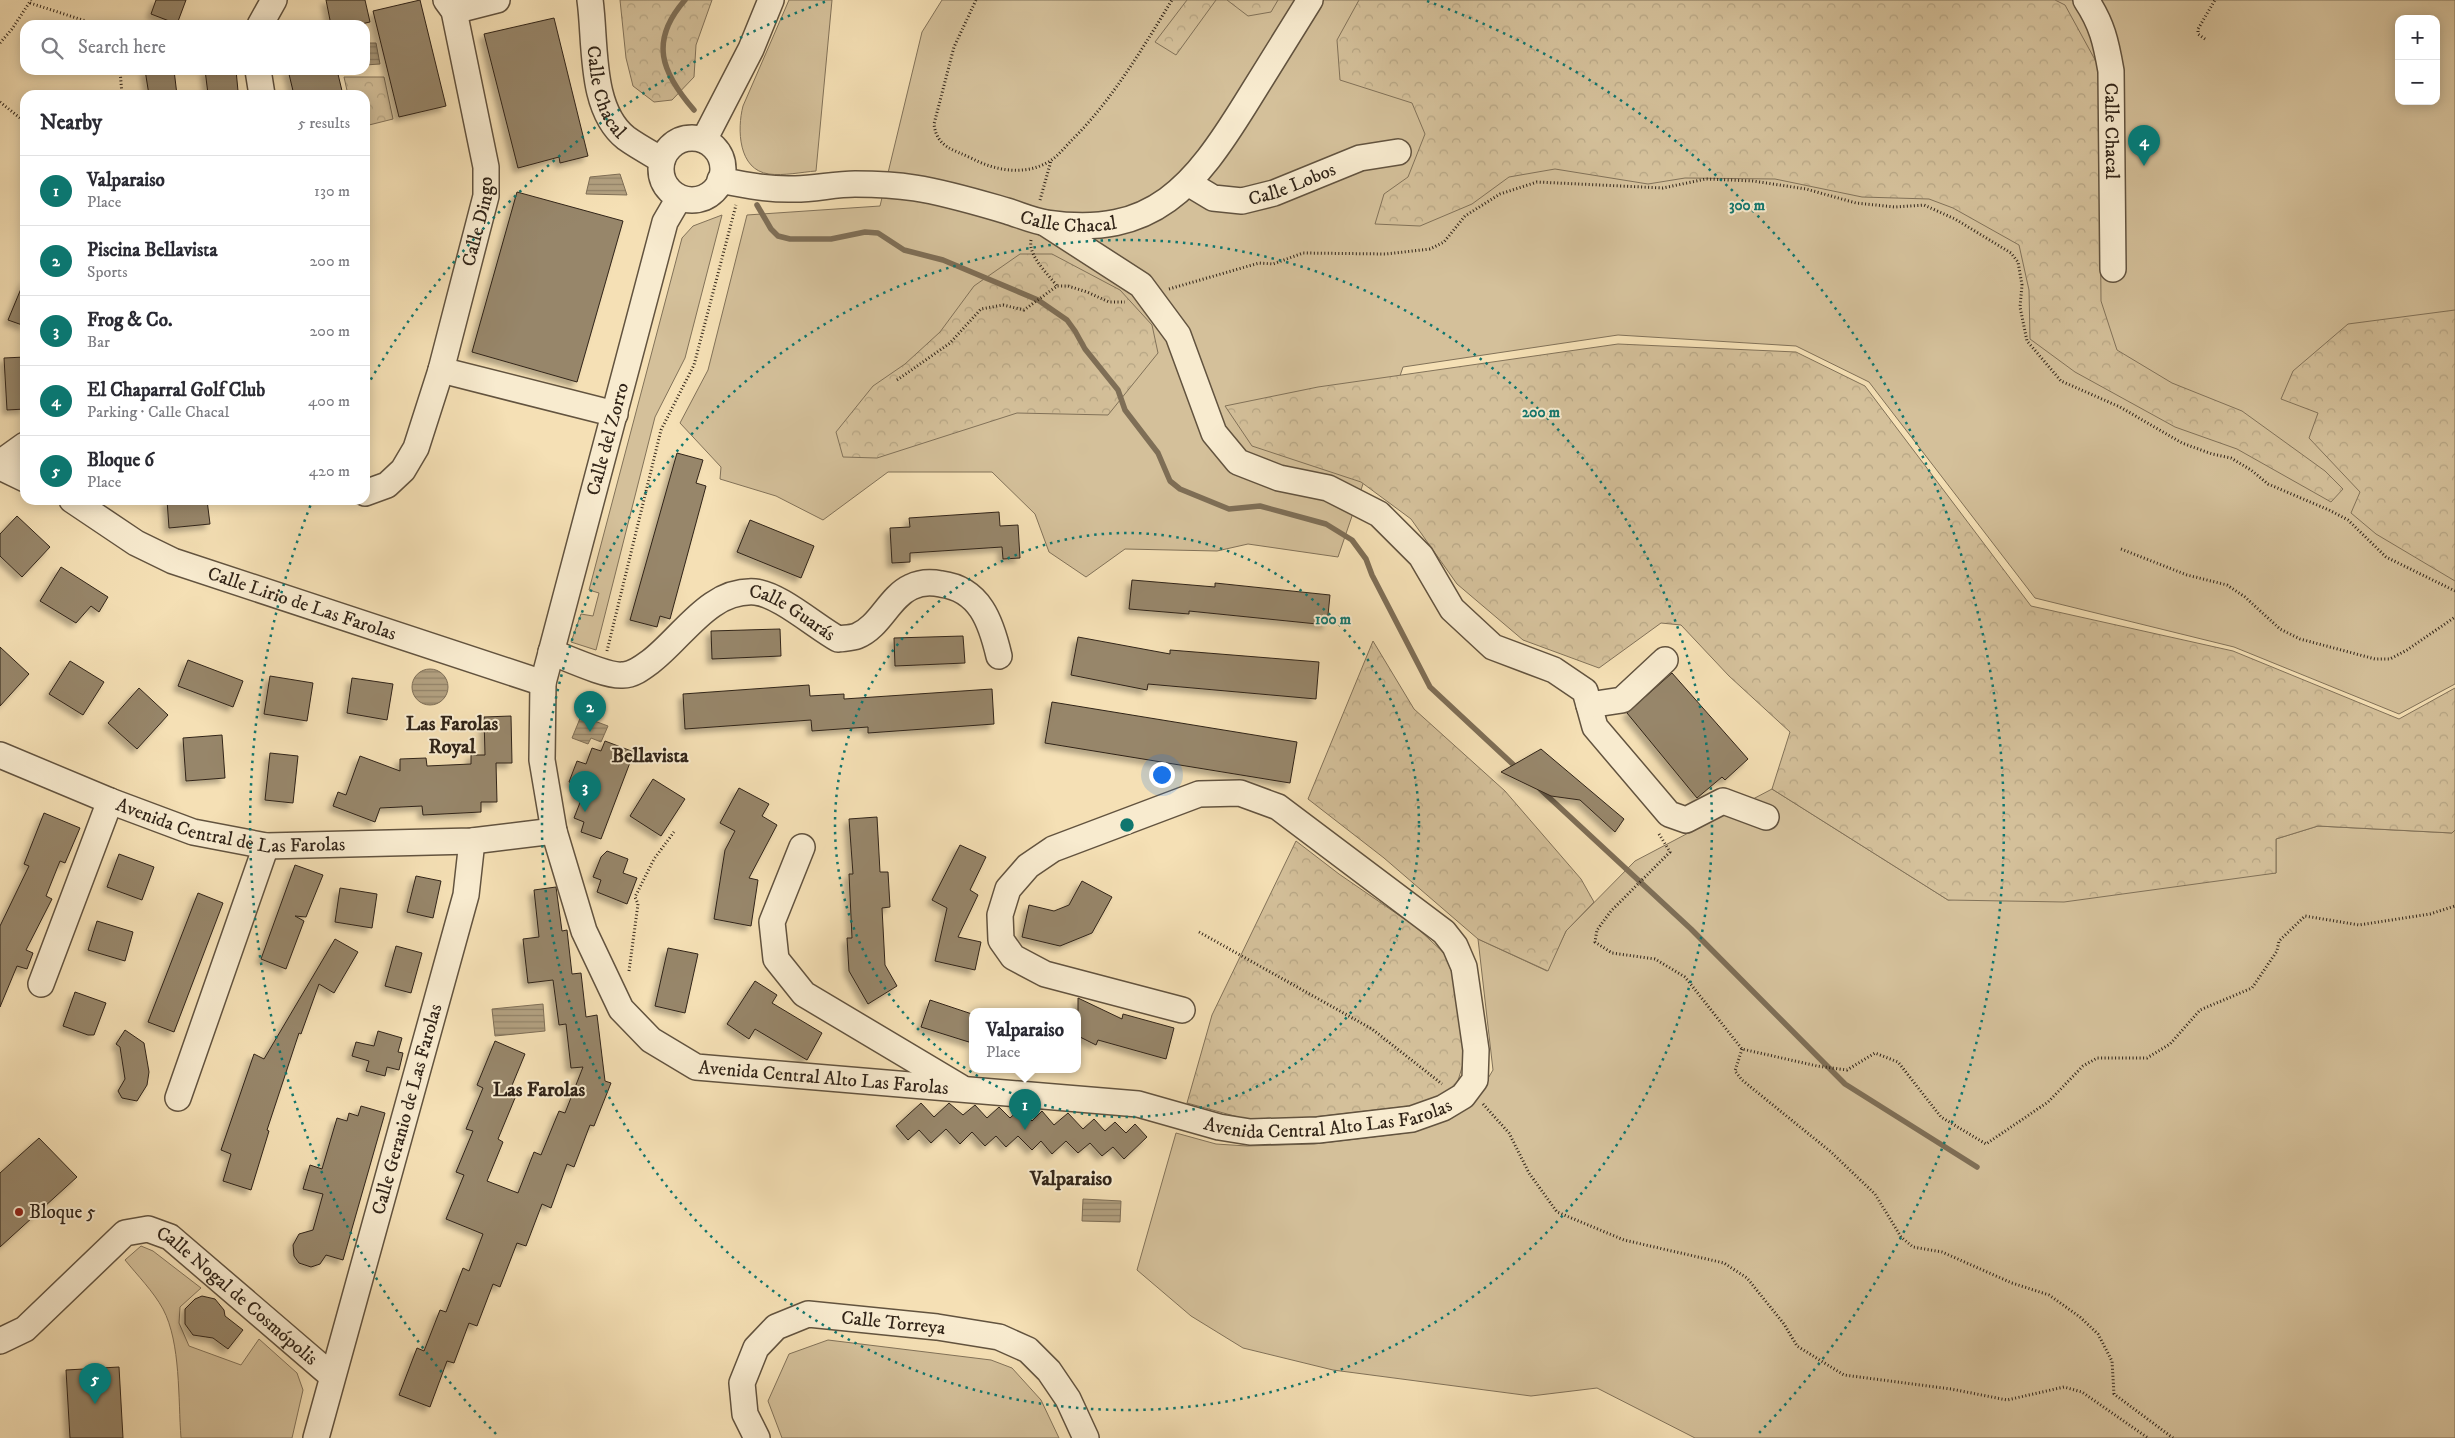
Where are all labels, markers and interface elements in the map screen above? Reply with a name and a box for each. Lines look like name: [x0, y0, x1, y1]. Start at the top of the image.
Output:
map controls: [2395, 15, 2440, 105]
button: +: [2395, 15, 2440, 60]
search box: [20, 20, 370, 75]
icon: search: [38, 34, 66, 62]
text: Search here: [78, 36, 166, 59]
street label: Calle Chacal: [582, 45, 631, 144]
button: −: [2395, 60, 2440, 105]
street label: Calle Chacal: [2100, 83, 2124, 180]
text: Nearby: [40, 110, 102, 136]
text: 5 results: [298, 113, 350, 133]
pin: 4: [2128, 125, 2160, 166]
street label: Calle Lobos: [1246, 158, 1339, 210]
text: Valparaiso: [87, 169, 165, 192]
street label: Calle Dingo: [457, 177, 498, 269]
text: 1: [53, 181, 59, 201]
text: 130 m: [314, 181, 350, 201]
text: Place: [87, 192, 121, 212]
text: 300 m: [1729, 196, 1766, 215]
street label: Calle Chacal: [1017, 205, 1119, 237]
text: Piscina Bellavista: [87, 239, 218, 262]
text: 2: [52, 251, 60, 271]
text: 200 m: [309, 251, 350, 271]
text: Sports: [87, 262, 128, 282]
text: Frog & Co.: [87, 309, 172, 332]
text: 3: [53, 321, 59, 341]
text: 200 m: [309, 321, 350, 341]
text: Bar: [87, 332, 110, 352]
text: El Chaparral Golf Club: [87, 379, 265, 402]
street label: Calle del Zorro: [582, 380, 634, 498]
text: 4: [51, 391, 61, 411]
text: 400 m: [308, 391, 350, 411]
text: Parking · Calle Chacal: [87, 402, 229, 422]
text: 200 m: [1522, 403, 1561, 422]
text: Bloque 6: [87, 449, 154, 472]
text: 5: [52, 461, 60, 481]
text: 420 m: [309, 461, 350, 481]
text: Place: [87, 472, 121, 492]
street label: Calle Lirio de Las Farolas: [205, 562, 399, 645]
street label: Calle Guarás: [748, 580, 839, 646]
text: 100 m: [1315, 610, 1352, 629]
pin: 2: [574, 691, 606, 732]
district label: Las Farolas Royal: [406, 712, 498, 760]
district label: Bellavista: [612, 744, 689, 769]
your location: [1149, 762, 1175, 788]
pin: 3: [569, 771, 601, 812]
street label: Avenida Central de Las Farolas: [113, 793, 346, 858]
centre of rings: [1118, 816, 1136, 834]
street label: Calle Geranio de Las Farolas: [367, 1001, 447, 1217]
popup: [969, 1008, 1081, 1073]
text: Valparaiso: [986, 1019, 1064, 1042]
text: Place: [986, 1042, 1020, 1062]
street label: Avenida Central Alto Las Farolas: [698, 1056, 949, 1100]
district label: Las Farolas: [493, 1078, 585, 1103]
pin: 1: [1009, 1089, 1041, 1130]
street label: Avenida Central Alto Las Farolas: [1201, 1094, 1456, 1144]
district label: Valparaiso: [1029, 1167, 1112, 1192]
place label: Bloque 5: [29, 1201, 96, 1225]
marker: Bloque 5: [13, 1206, 25, 1218]
street label: Calle Nogal de Cosmópolis: [154, 1222, 323, 1370]
street label: Calle Torreya: [840, 1306, 947, 1340]
pin: 5: [79, 1363, 111, 1404]

